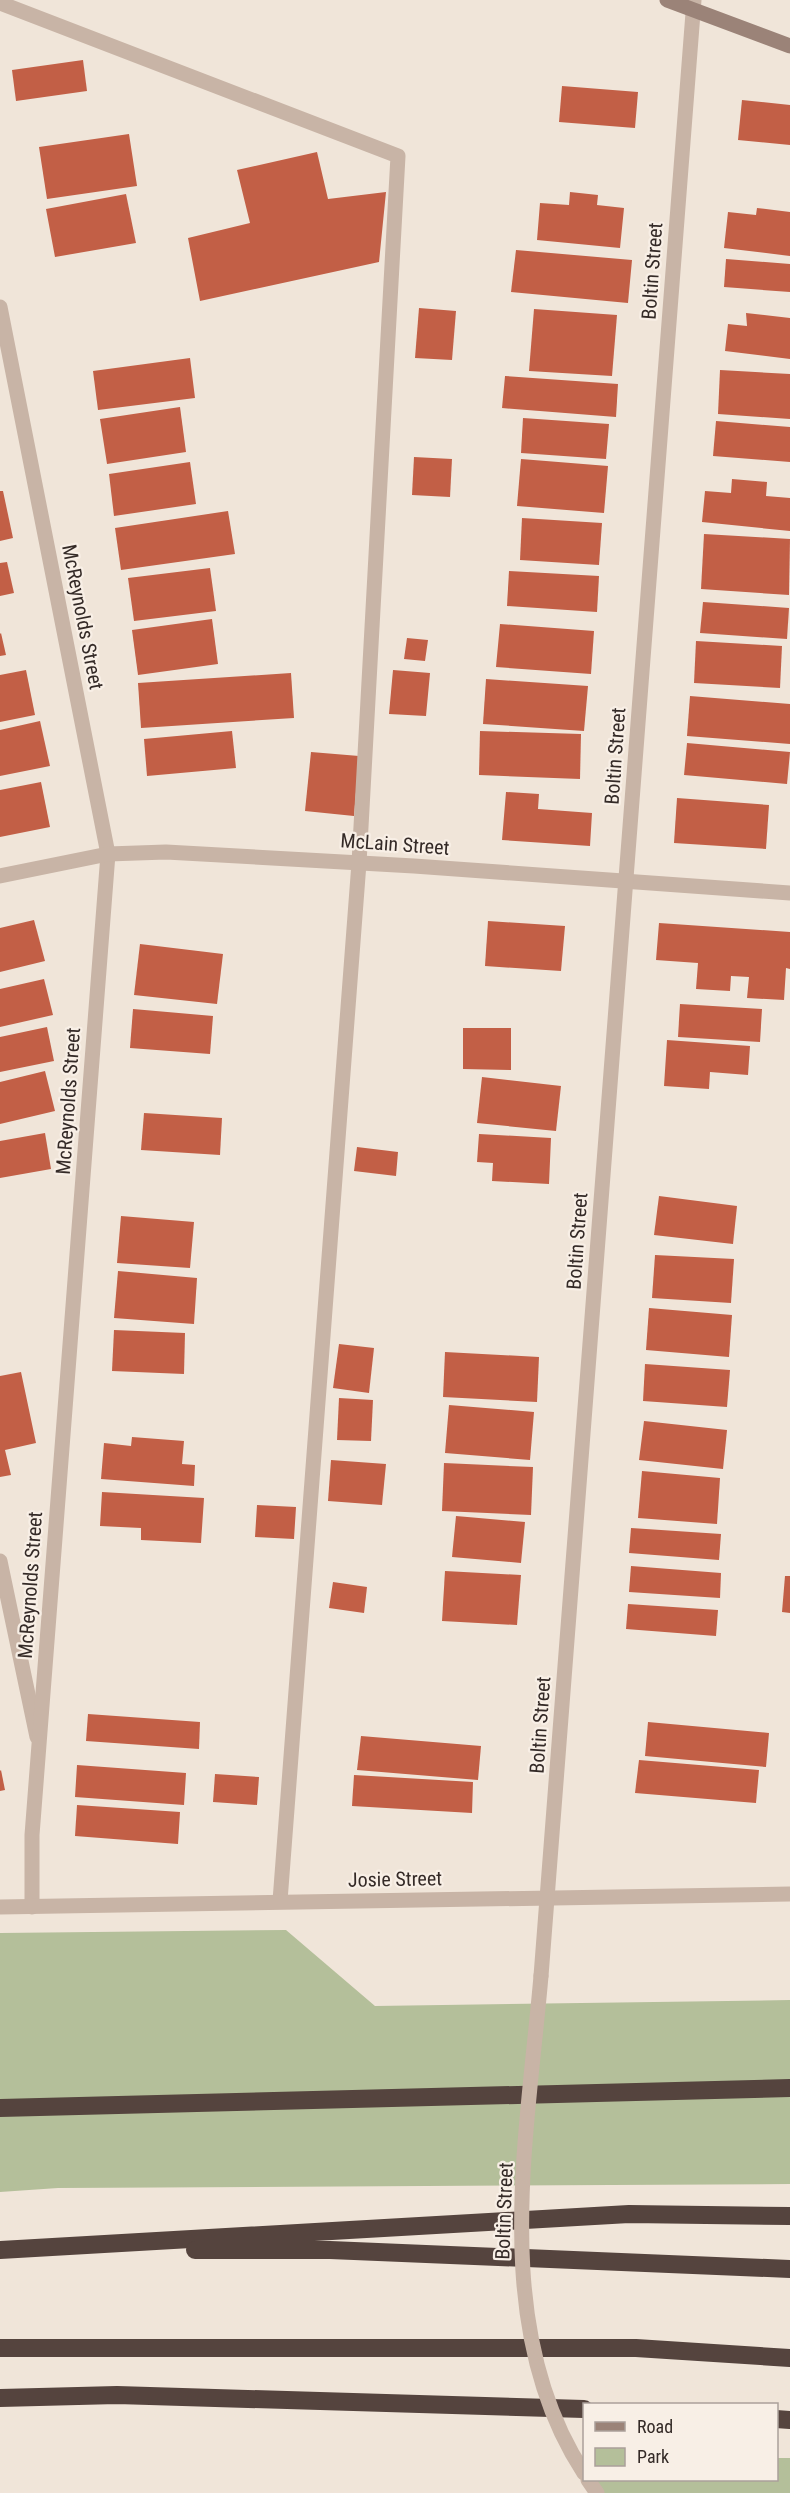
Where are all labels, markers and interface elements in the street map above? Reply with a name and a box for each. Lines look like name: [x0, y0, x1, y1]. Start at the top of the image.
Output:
street label: Boltin Street: [637, 222, 667, 320]
street label: McReynolds Street: [57, 542, 109, 692]
street label: Boltin Street: [600, 707, 630, 805]
street label: McLain Street: [340, 828, 450, 860]
street label: McReynolds Street: [51, 1027, 85, 1175]
street label: Boltin Street: [562, 1192, 592, 1290]
street label: McReynolds Street: [13, 1511, 47, 1659]
street label: Boltin Street: [525, 1676, 555, 1774]
street label: Josie Street: [348, 1866, 442, 1892]
street label: Boltin Street: [490, 2162, 518, 2260]
legend: [583, 2403, 778, 2481]
text: Road: [637, 2416, 673, 2437]
text: Park: [637, 2446, 669, 2467]

